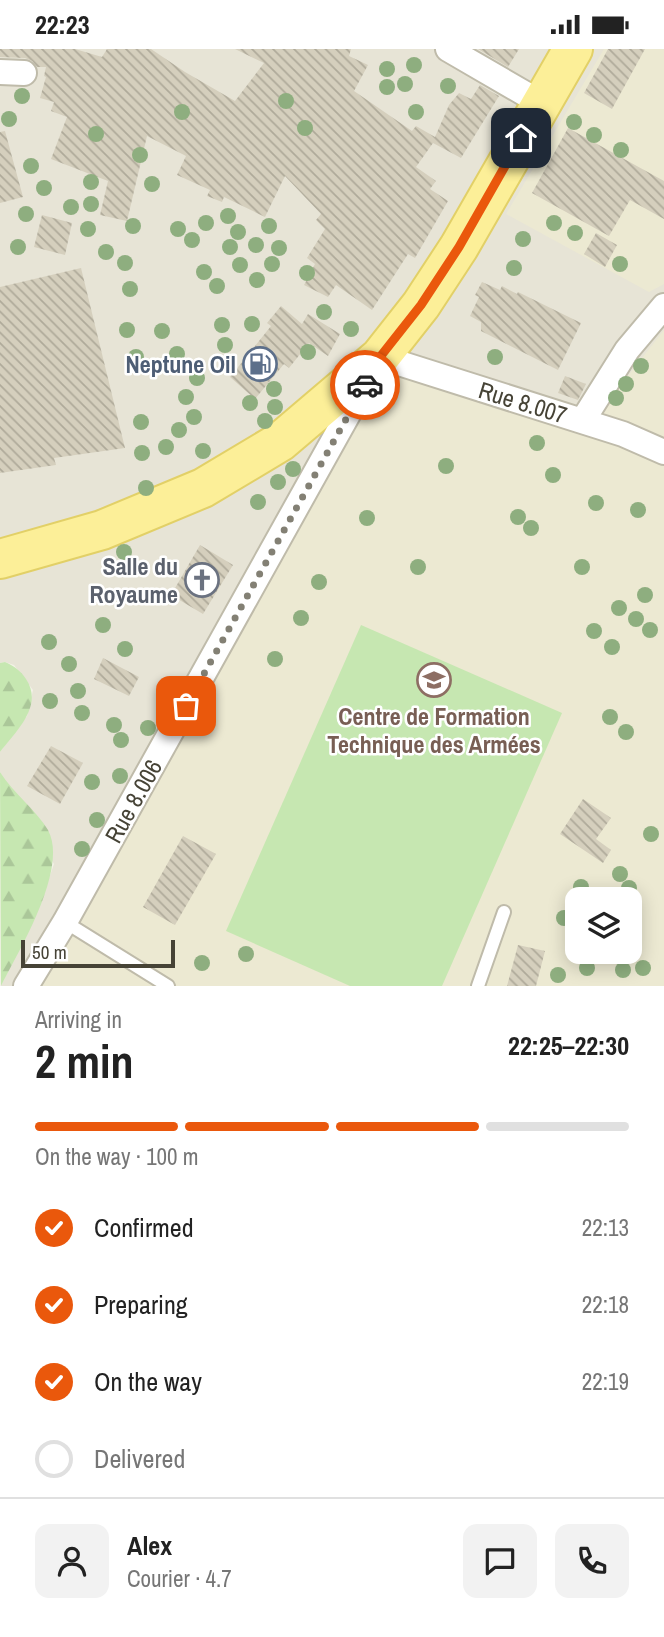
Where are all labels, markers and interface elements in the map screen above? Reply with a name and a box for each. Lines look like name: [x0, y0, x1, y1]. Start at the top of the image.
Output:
text: 22:23: [35, 7, 90, 42]
pin: [491, 108, 551, 168]
icon: home: [502, 119, 540, 157]
fuel station icon: Neptune Oil: [241, 345, 279, 383]
place label: Neptune Oil: [126, 348, 236, 380]
courier: [330, 350, 400, 420]
icon: car: [346, 366, 384, 404]
street label: Rue 8.007: [475, 373, 571, 431]
place label: Salle du Royaume: [89, 550, 178, 610]
church icon: Salle du Royaume: [183, 561, 221, 599]
school or university icon: Centre de Formation Technique des Armées: [415, 661, 453, 699]
pin: [156, 676, 216, 736]
icon: bag: [167, 687, 205, 725]
place label: Centre de Formation Technique des Armées: [327, 700, 541, 760]
street label: Rue 8.006: [97, 754, 169, 848]
map controls: [565, 887, 642, 964]
button: layers: [565, 887, 642, 964]
scale bar: [21, 937, 175, 969]
text: 50 m: [32, 939, 67, 965]
text: Arriving in: [35, 1004, 122, 1035]
text: 22:25–22:30: [508, 1028, 629, 1063]
text: 2 min: [35, 1030, 134, 1092]
text: On the way · 100 m: [35, 1141, 199, 1172]
icon: check: [35, 1209, 73, 1247]
text: Confirmed: [94, 1210, 194, 1245]
text: 22:13: [582, 1212, 629, 1243]
icon: check: [35, 1286, 73, 1324]
text: Preparing: [94, 1287, 188, 1322]
text: 22:18: [582, 1289, 629, 1320]
icon: check: [35, 1363, 73, 1401]
text: On the way: [94, 1364, 202, 1399]
text: 22:19: [582, 1366, 629, 1397]
text: Delivered: [94, 1441, 185, 1476]
button: person: [35, 1524, 109, 1598]
button: chat: [463, 1524, 537, 1598]
button: phone: [555, 1524, 629, 1598]
text: Alex: [127, 1528, 172, 1563]
text: Courier · 4.7: [127, 1563, 232, 1594]

